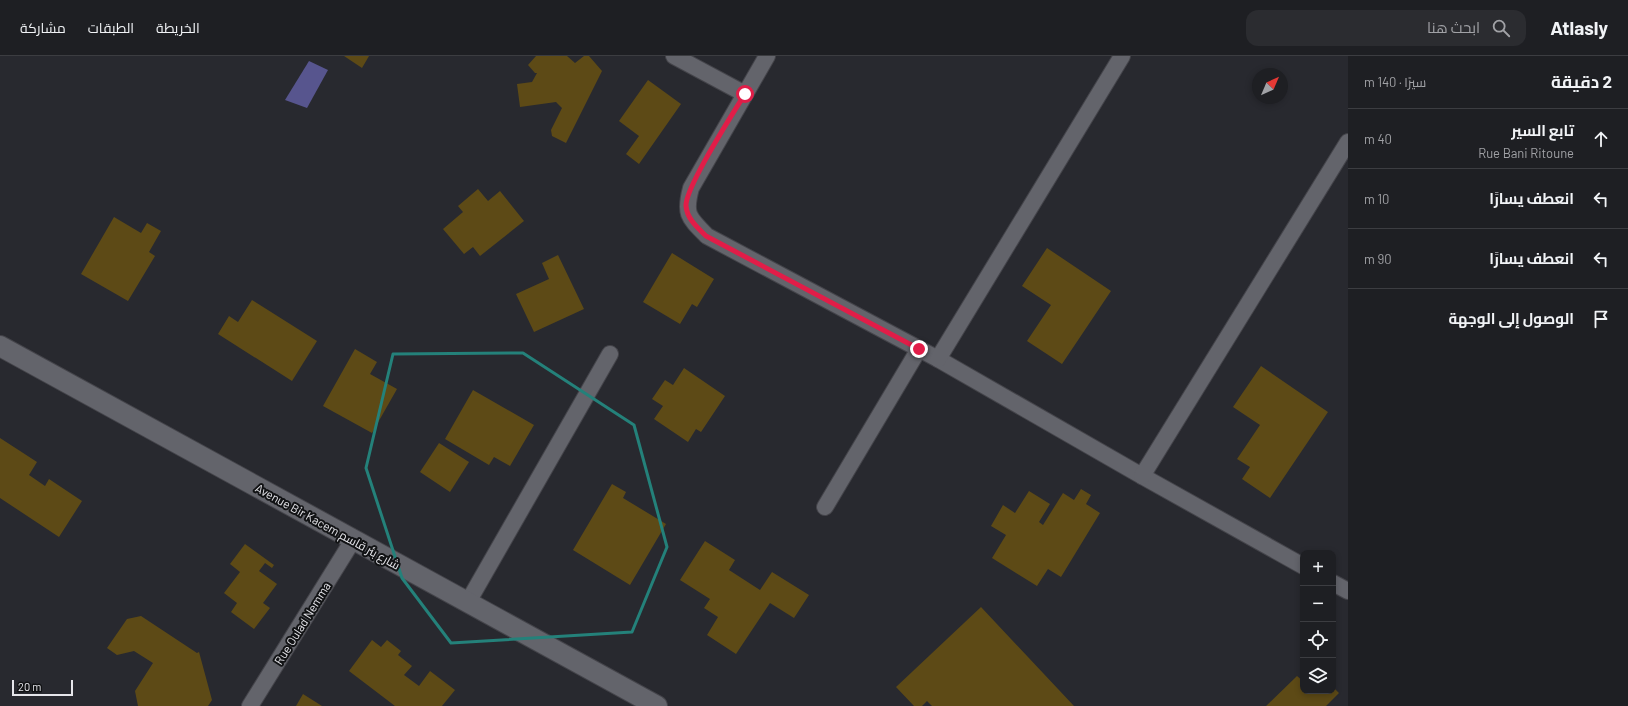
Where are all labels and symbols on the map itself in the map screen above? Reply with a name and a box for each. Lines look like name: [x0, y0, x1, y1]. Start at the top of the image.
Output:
north arrow: [1252, 68, 1288, 104]
route start: [736, 85, 754, 103]
route end: [910, 340, 928, 358]
street label: Avenue Bir Kacem شارع بئر قاسم: [252, 480, 403, 573]
street label: Rue Oulad Nemma: [271, 579, 333, 667]
scale bar: [12, 678, 73, 697]

